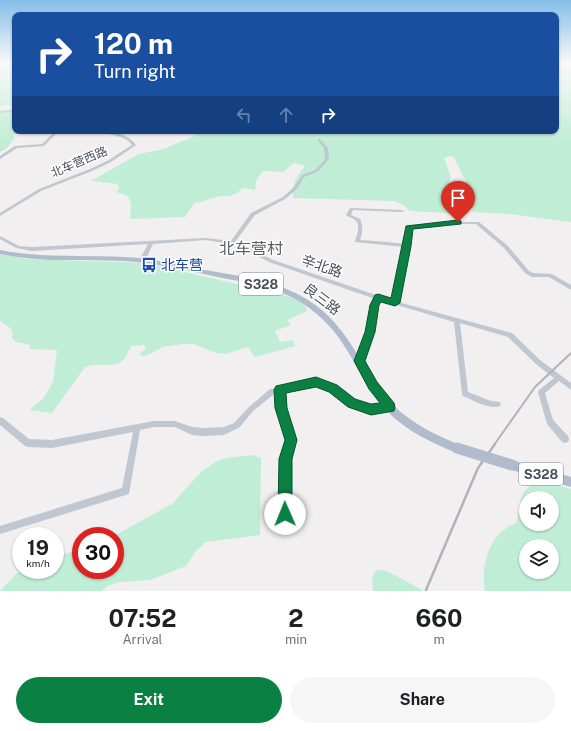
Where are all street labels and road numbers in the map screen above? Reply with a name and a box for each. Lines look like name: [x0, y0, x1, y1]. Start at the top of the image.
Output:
street label: 北车营西路: [49, 144, 109, 180]
street label: 辛北路: [300, 252, 344, 280]
road number: S328: [239, 273, 283, 295]
street label: 良三路: [300, 280, 344, 318]
road number: S328: [519, 463, 563, 485]

